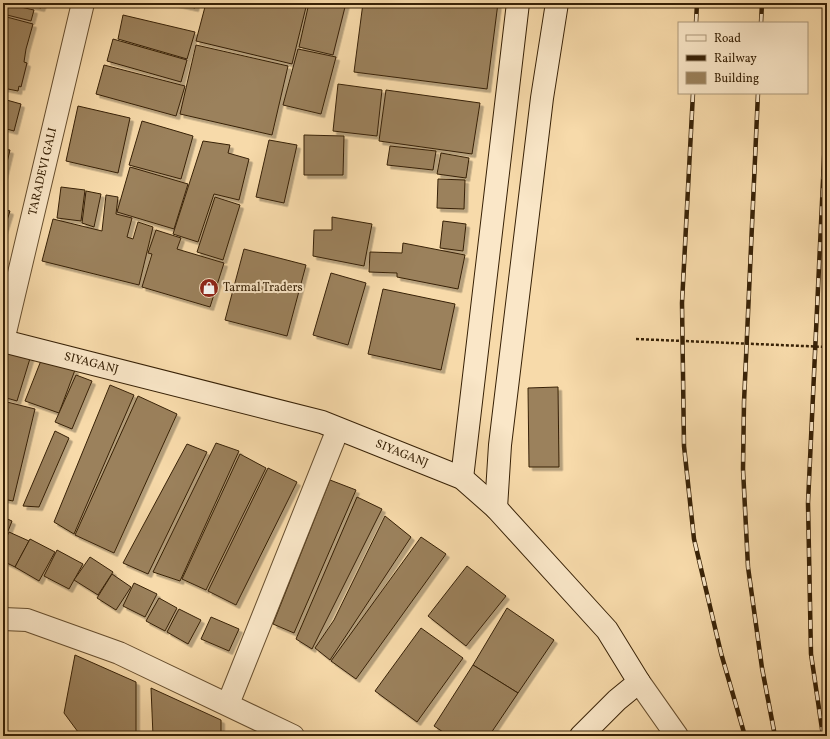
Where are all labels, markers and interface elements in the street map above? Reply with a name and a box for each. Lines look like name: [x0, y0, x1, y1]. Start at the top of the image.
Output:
legend: [678, 22, 808, 94]
text: Road: [714, 31, 741, 47]
text: Railway: [714, 51, 757, 67]
text: Building: [714, 71, 759, 87]
street label: TARADEVI GALI: [25, 126, 61, 217]
shop icon: Tarmal Traders: [198, 277, 220, 299]
place label: Tarmal Traders: [223, 280, 303, 296]
street label: SIYAGANJ: [62, 349, 120, 378]
street label: SIYAGANJ: [373, 436, 431, 472]

